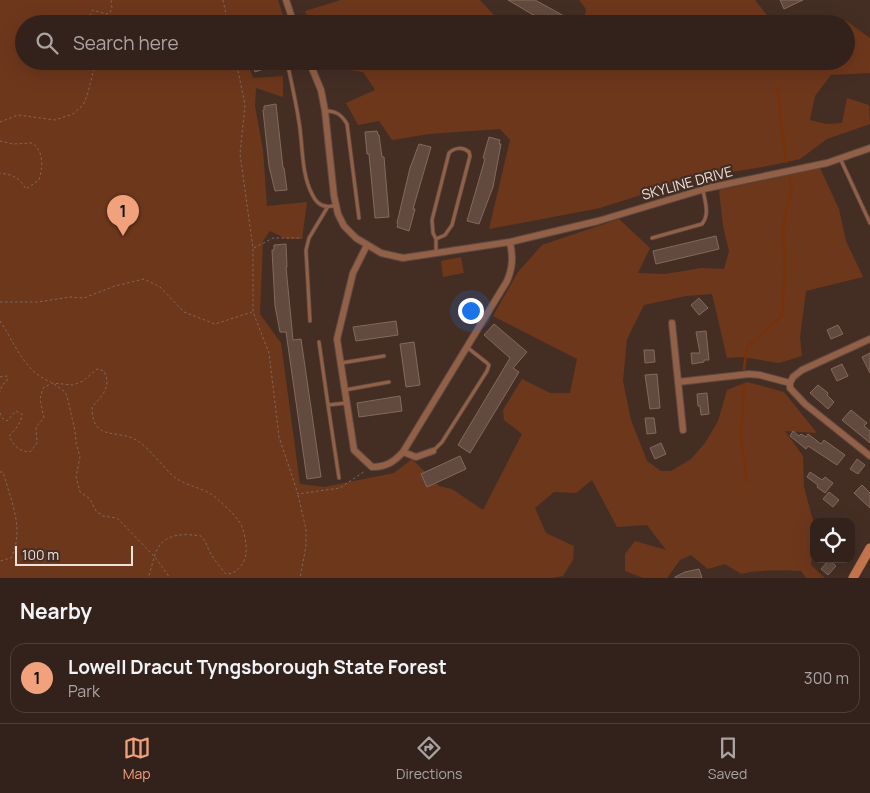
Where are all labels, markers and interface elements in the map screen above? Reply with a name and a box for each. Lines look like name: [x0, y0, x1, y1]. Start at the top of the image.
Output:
search box: [15, 15, 855, 70]
icon: search: [33, 29, 61, 57]
text: Search here: [73, 30, 179, 56]
street label: SKYLINE DRIVE: [639, 161, 734, 204]
pin: 1: [107, 195, 139, 236]
your location: [458, 298, 484, 324]
map controls: [810, 518, 855, 563]
button: locate: [810, 518, 855, 563]
scale bar: [15, 543, 132, 566]
text: 100 m: [22, 545, 59, 564]
text: Nearby: [20, 597, 92, 625]
text: Lowell Dracut Tyngsborough State Forest: [68, 654, 447, 680]
text: 1: [33, 667, 41, 689]
text: 300 m: [804, 667, 849, 689]
text: Park: [68, 680, 100, 702]
tab: Map: [123, 734, 151, 783]
tab: Directions: [396, 734, 462, 783]
tab: Saved: [708, 734, 747, 783]

